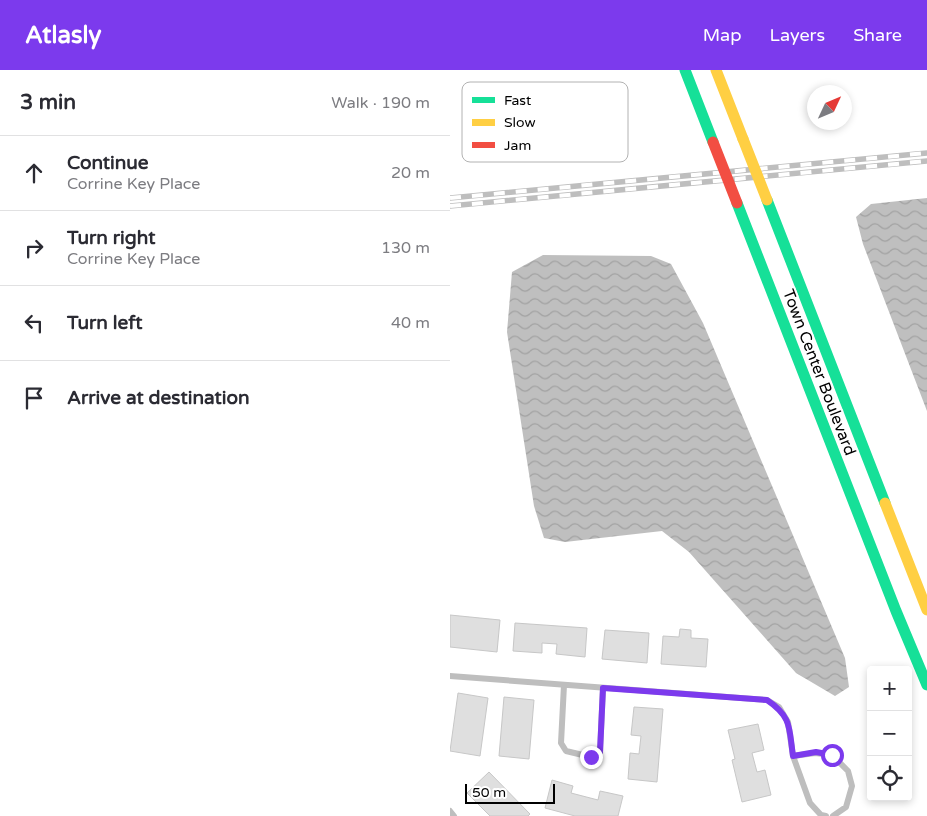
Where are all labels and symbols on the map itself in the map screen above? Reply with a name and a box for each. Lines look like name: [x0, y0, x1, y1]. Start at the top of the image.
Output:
legend: [462, 82, 628, 162]
north arrow: [807, 85, 852, 130]
text: Fast: [504, 92, 532, 109]
text: Slow: [504, 114, 536, 131]
text: Jam: [504, 137, 531, 154]
street label: Town Center Boulevard: [778, 286, 860, 458]
route start: [821, 744, 844, 767]
route end: [580, 746, 603, 769]
scale bar: [465, 781, 555, 804]

